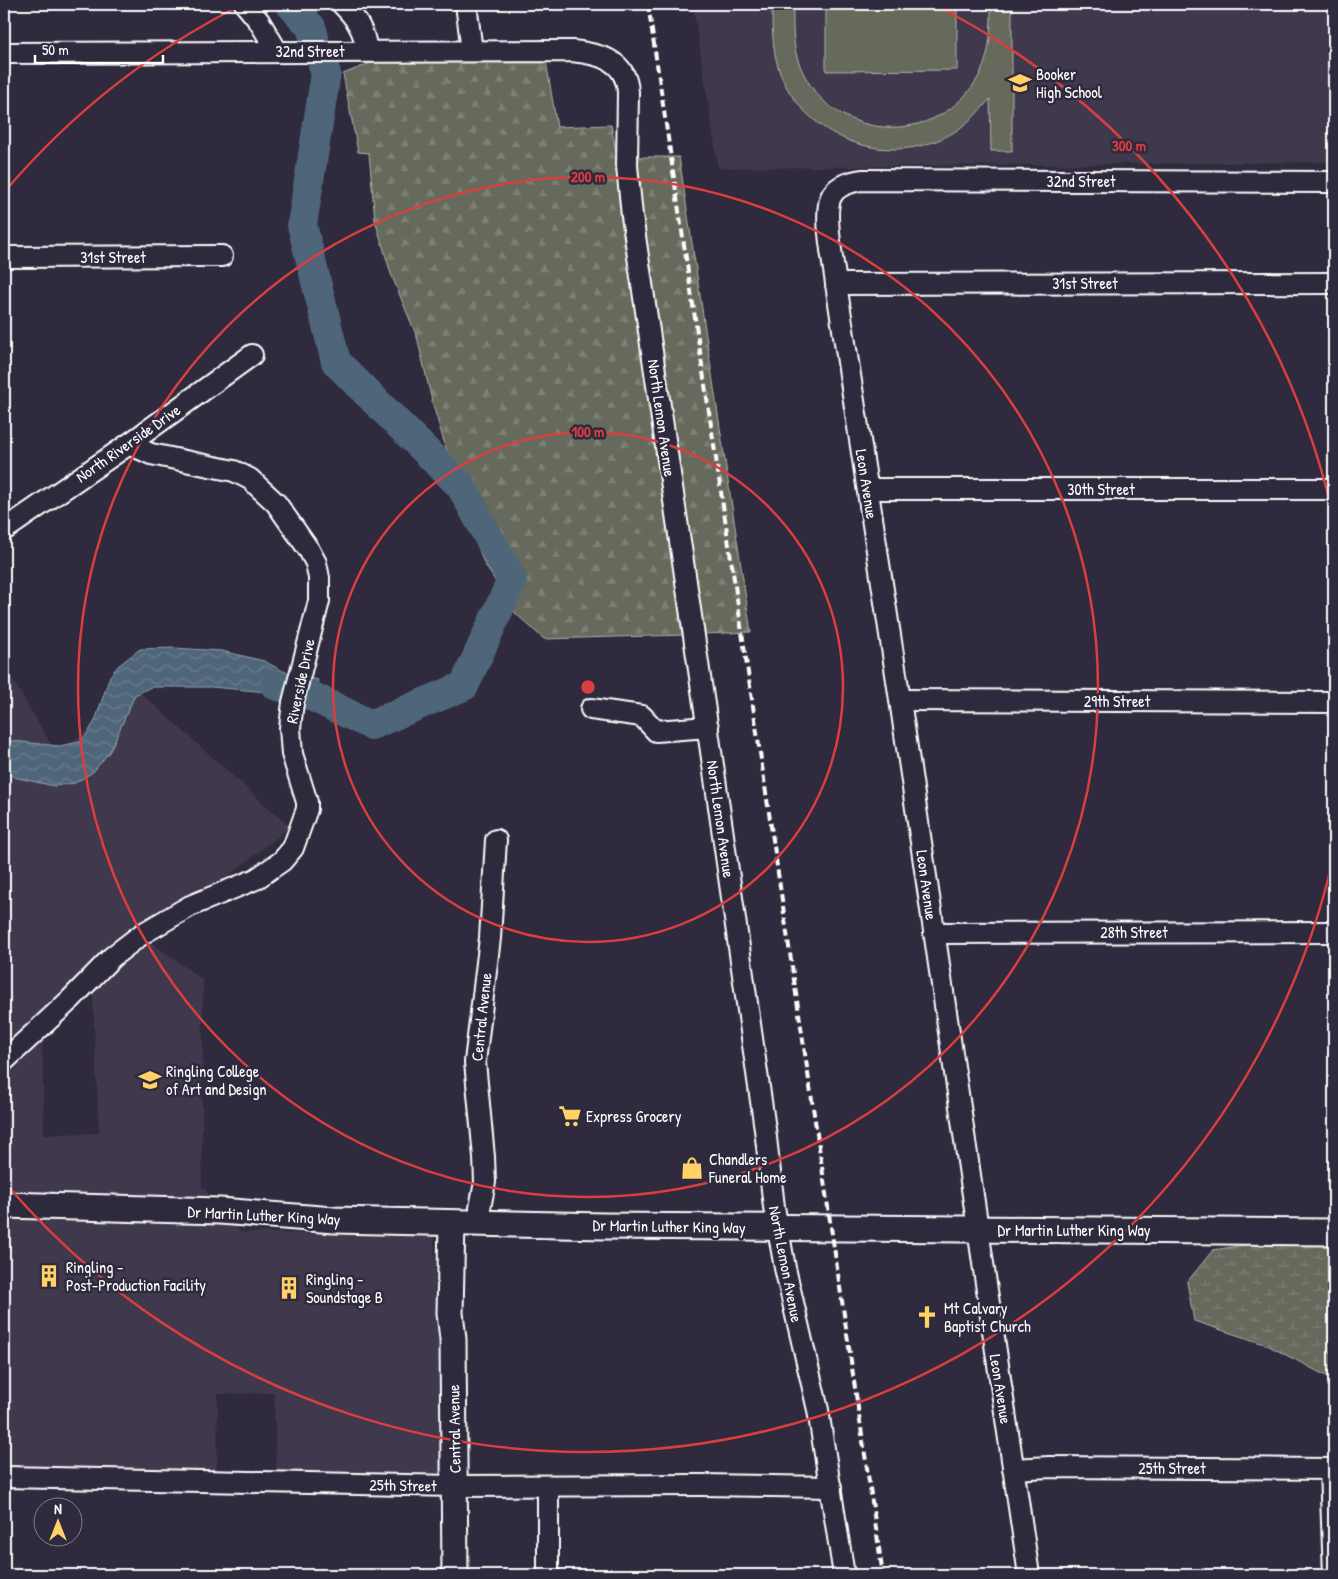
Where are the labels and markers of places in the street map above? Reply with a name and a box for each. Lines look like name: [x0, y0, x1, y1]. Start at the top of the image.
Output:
place label: Booker High School: [1036, 63, 1103, 103]
school or university icon: Booker High School: [1007, 70, 1033, 96]
centre of rings: [579, 678, 597, 696]
place label: Ringling College of Art and Design: [166, 1060, 267, 1100]
school or university icon: Ringling College of Art and Design: [137, 1067, 163, 1093]
supermarket icon: Express Grocery: [557, 1103, 583, 1129]
place label: Express Grocery: [586, 1105, 682, 1127]
place label: Chandlers Funeral Home: [708, 1148, 787, 1188]
shop icon: Chandlers Funeral Home: [679, 1155, 705, 1181]
place label: Ringling - Post-Production Facility: [66, 1256, 206, 1296]
building icon: Ringling - Post-Production Facility: [36, 1263, 62, 1289]
place label: Ringling - Soundstage B: [306, 1268, 383, 1308]
building icon: Ringling - Soundstage B: [276, 1275, 302, 1301]
place label: Mt Calvary Baptist Church: [944, 1297, 1031, 1337]
church icon: Mt Calvary Baptist Church: [914, 1304, 940, 1330]

